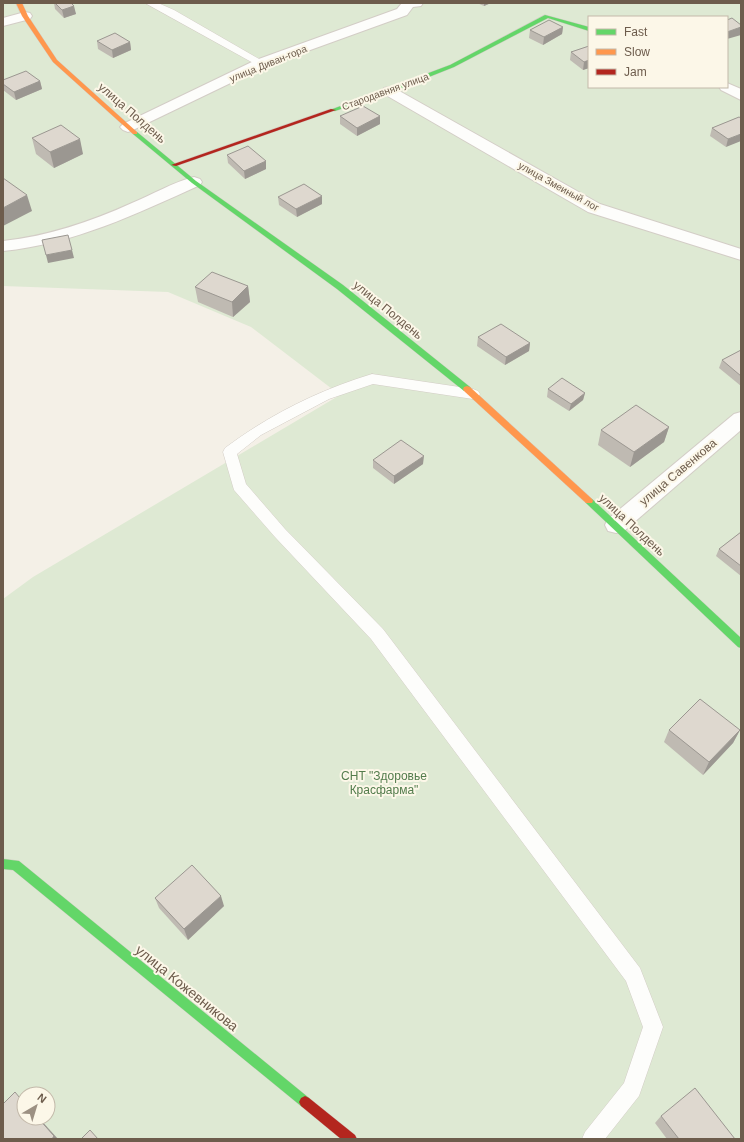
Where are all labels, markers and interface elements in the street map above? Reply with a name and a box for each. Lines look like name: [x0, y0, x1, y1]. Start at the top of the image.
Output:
legend: [588, 16, 728, 88]
text: Fast: [624, 25, 648, 39]
street label: улица Диван-гора: [228, 43, 309, 84]
text: Slow: [624, 45, 650, 59]
text: Jam: [624, 65, 647, 79]
street label: Стародавняя улица: [340, 71, 430, 112]
street label: улица Полдень: [95, 80, 169, 146]
street label: улица Змеиный лог: [516, 160, 601, 213]
street label: улица Полдень: [351, 278, 425, 342]
street label: улица Савенкова: [637, 435, 720, 508]
street label: улица Полдень: [596, 491, 668, 559]
park label: СНТ "Здоровье Красфарма": [341, 769, 427, 797]
street label: улица Кожевникова: [132, 942, 242, 1034]
north arrow: [16, 1086, 56, 1126]
text: N: [35, 1091, 49, 1105]

